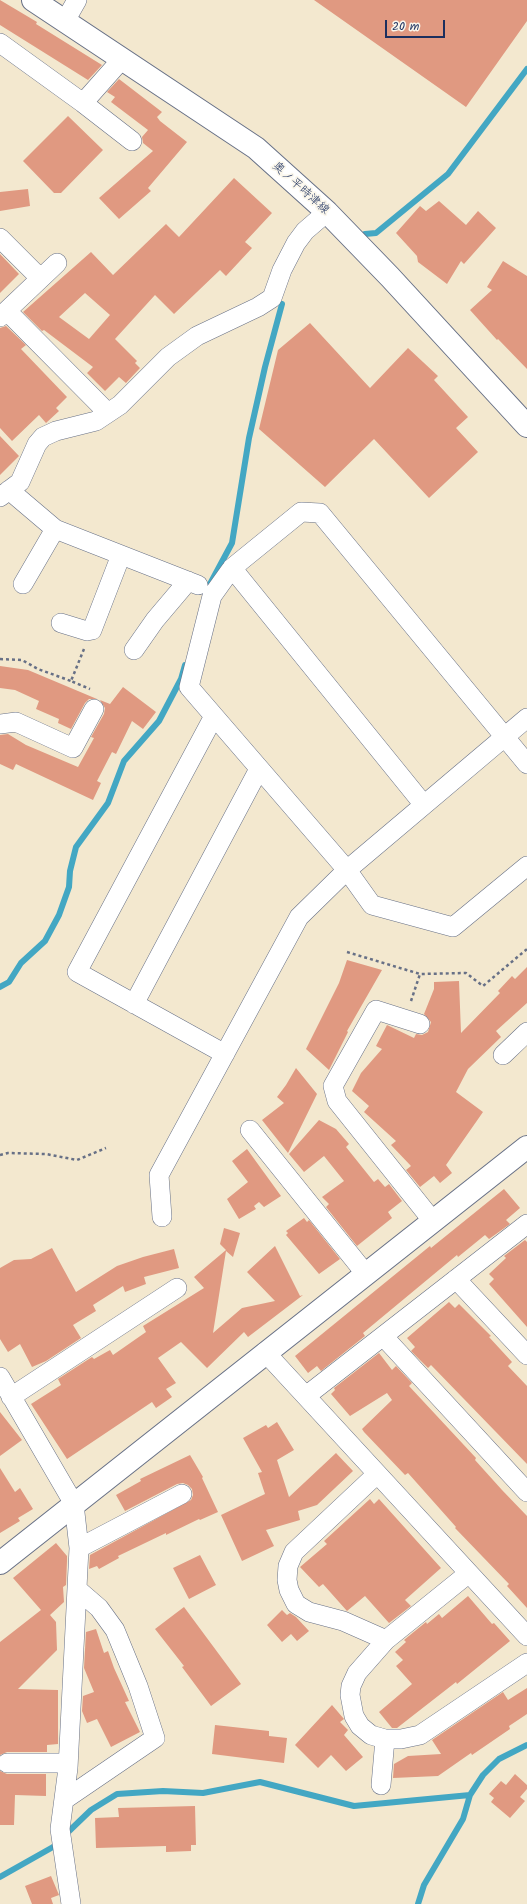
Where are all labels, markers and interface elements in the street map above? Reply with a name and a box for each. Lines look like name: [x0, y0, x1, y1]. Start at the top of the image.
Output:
scale bar: [387, 12, 447, 38]
text: 20 m: [392, 17, 419, 36]
street label: 奥ノ平時津線: [268, 160, 332, 218]

